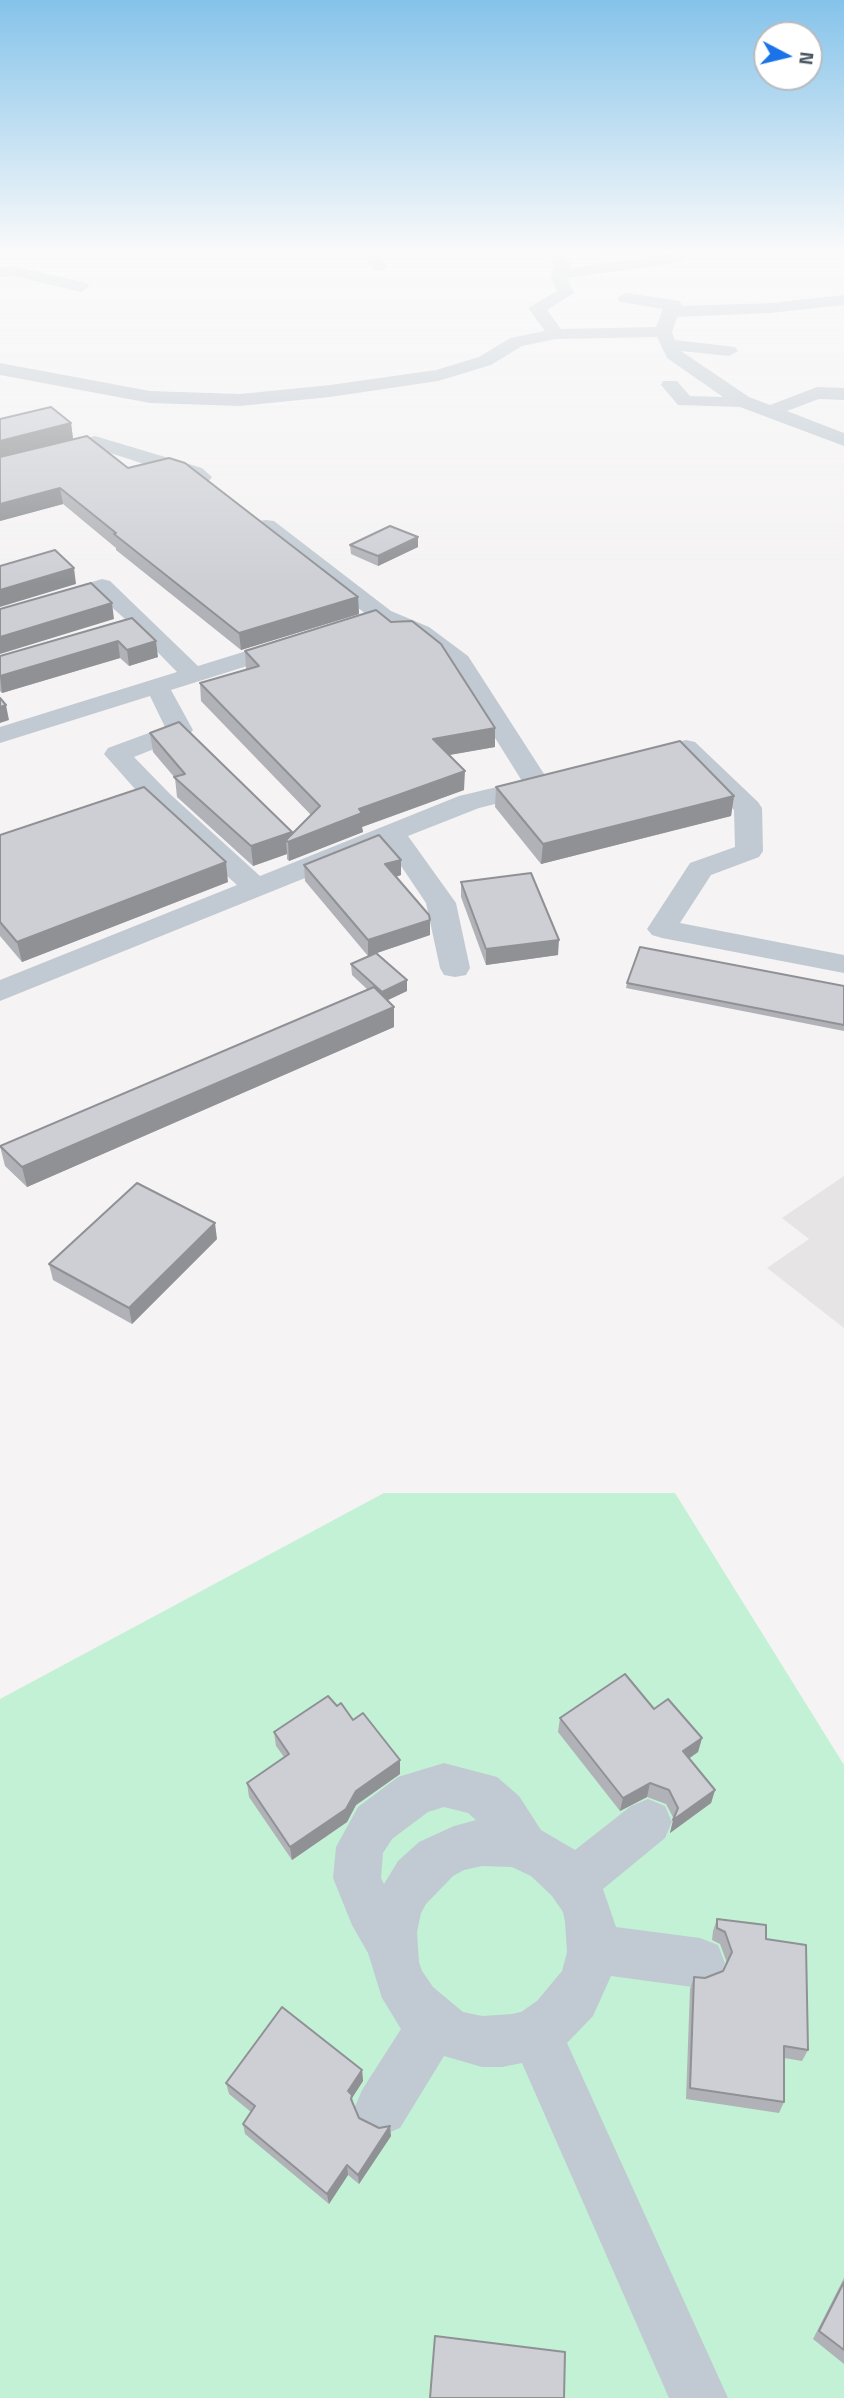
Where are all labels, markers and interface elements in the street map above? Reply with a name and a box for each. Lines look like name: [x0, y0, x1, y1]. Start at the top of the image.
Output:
north arrow: [753, 21, 823, 91]
text: N: [792, 50, 823, 67]

